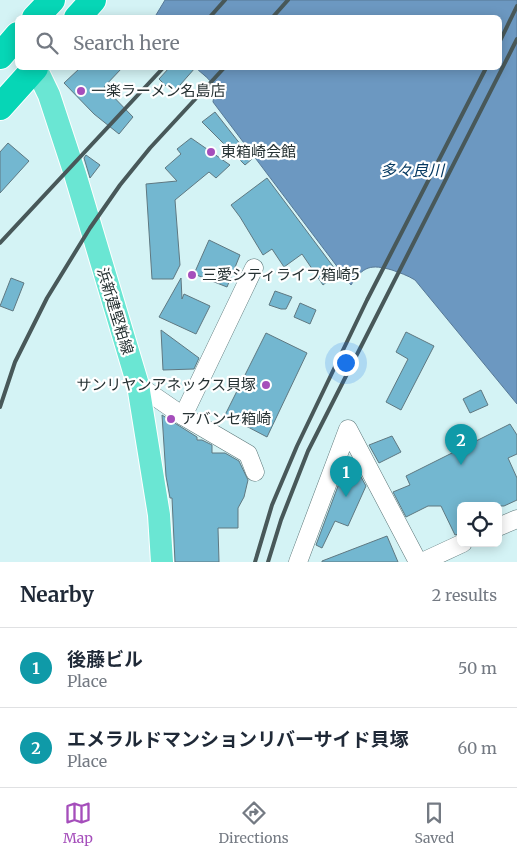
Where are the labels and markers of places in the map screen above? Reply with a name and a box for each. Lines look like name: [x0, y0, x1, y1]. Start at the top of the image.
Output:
place label: 一楽ラーメン名島店: [91, 81, 225, 100]
marker: 一楽ラーメン名島店: [75, 85, 87, 97]
place label: 東箱崎会館: [221, 142, 296, 161]
marker: 東箱崎会館: [205, 146, 217, 158]
place label: 三愛シティライフ箱崎5: [202, 265, 360, 284]
marker: 三愛シティライフ箱崎5: [186, 269, 198, 281]
place label: サンリヤンアネックス貝塚: [76, 375, 256, 394]
marker: サンリヤンアネックス貝塚: [260, 379, 272, 391]
place label: アバンセ箱崎: [181, 409, 271, 428]
marker: アバンセ箱崎: [165, 413, 177, 425]
pin: 2: [445, 424, 477, 465]
pin: 1: [330, 456, 362, 497]

